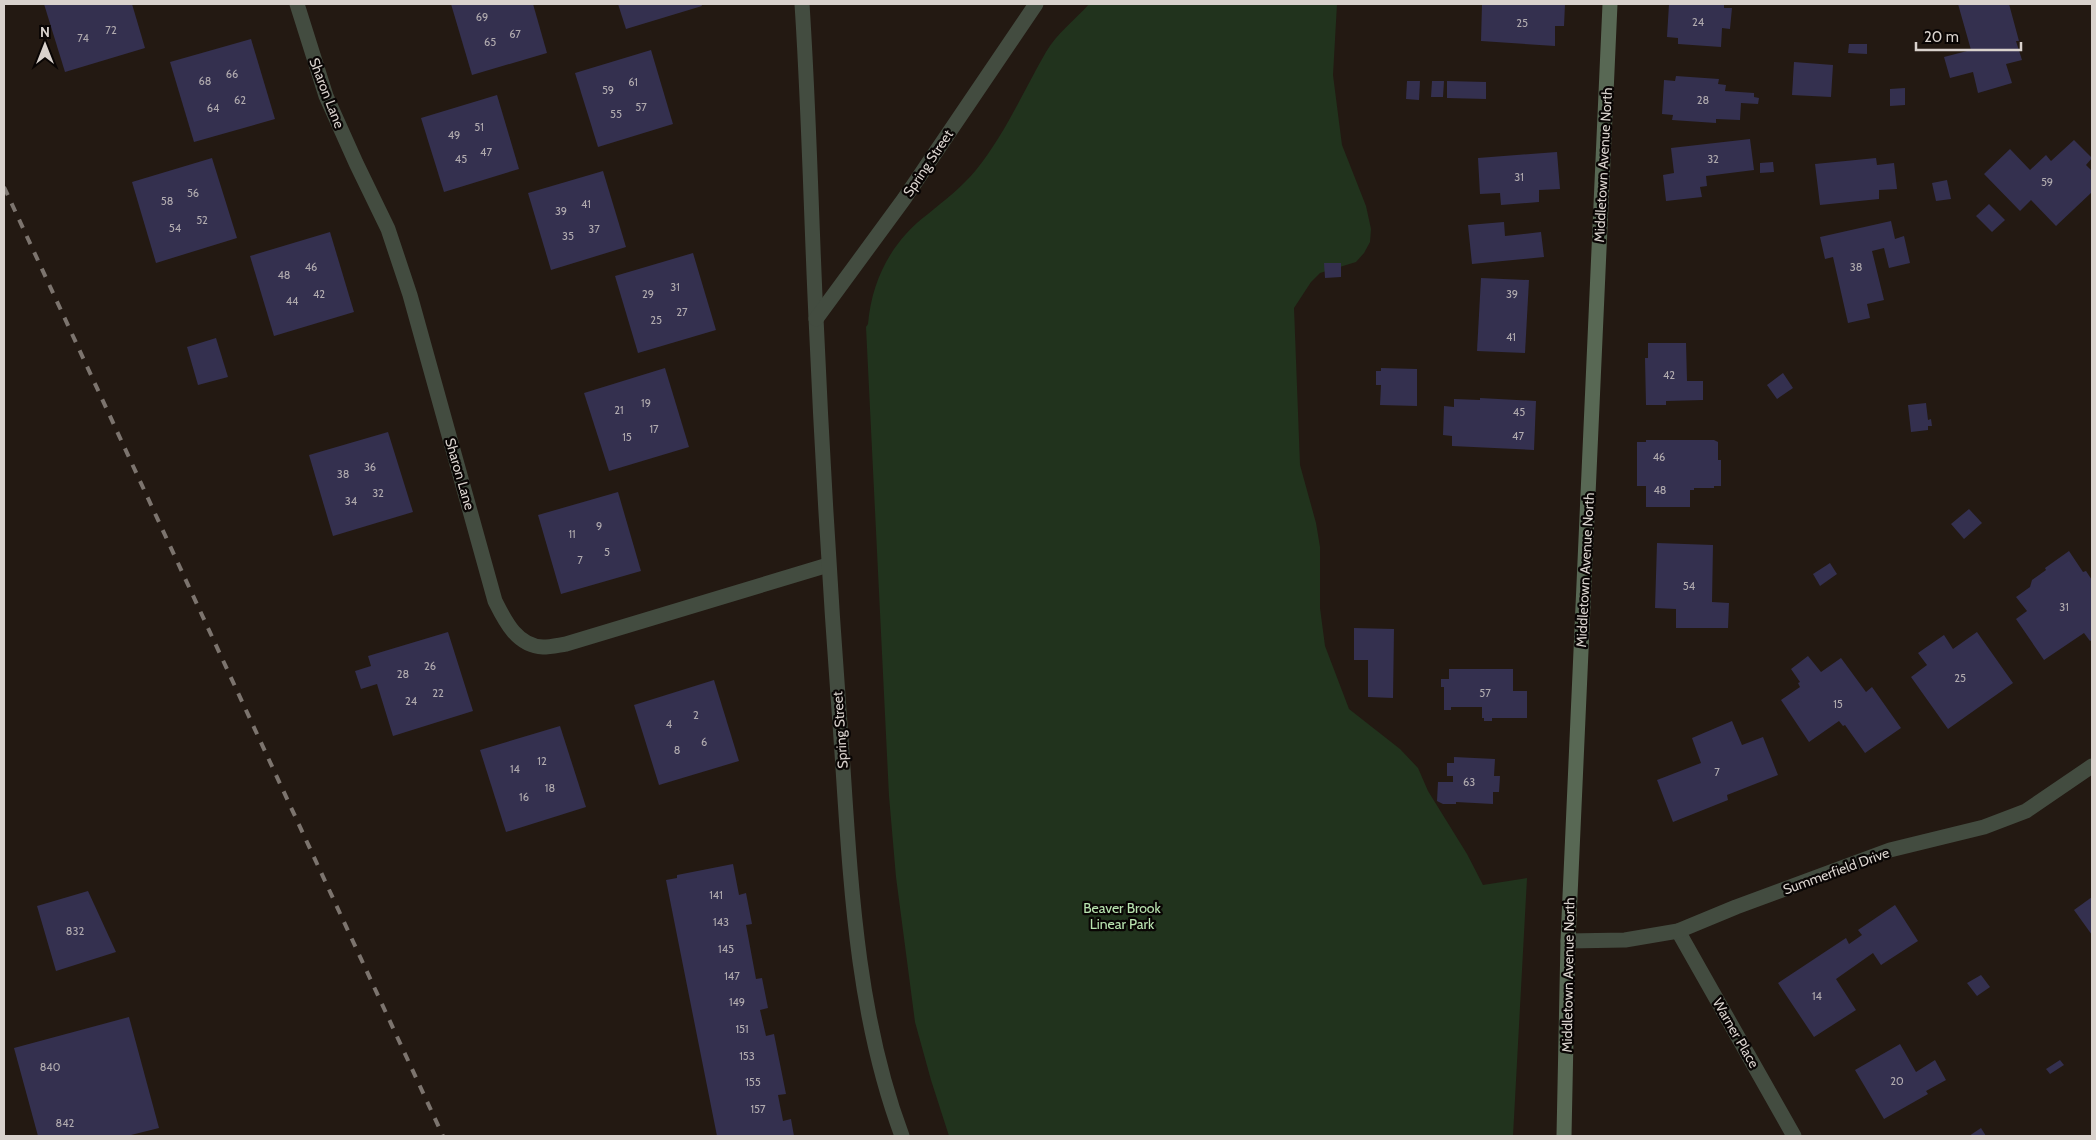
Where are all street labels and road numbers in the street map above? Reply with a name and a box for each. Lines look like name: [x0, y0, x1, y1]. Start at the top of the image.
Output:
street label: Sharon Lane: [305, 55, 349, 131]
street label: Middletown Avenue North: [1590, 87, 1616, 243]
street label: Spring Street: [899, 126, 957, 200]
street label: Sharon Lane: [441, 436, 479, 512]
street label: Middletown Avenue North: [1572, 492, 1598, 648]
street label: Spring Street: [828, 691, 852, 769]
street label: Summerfield Drive: [1780, 843, 1892, 899]
street label: Middletown Avenue North: [1558, 897, 1578, 1053]
street label: Warner Place: [1709, 995, 1763, 1071]

